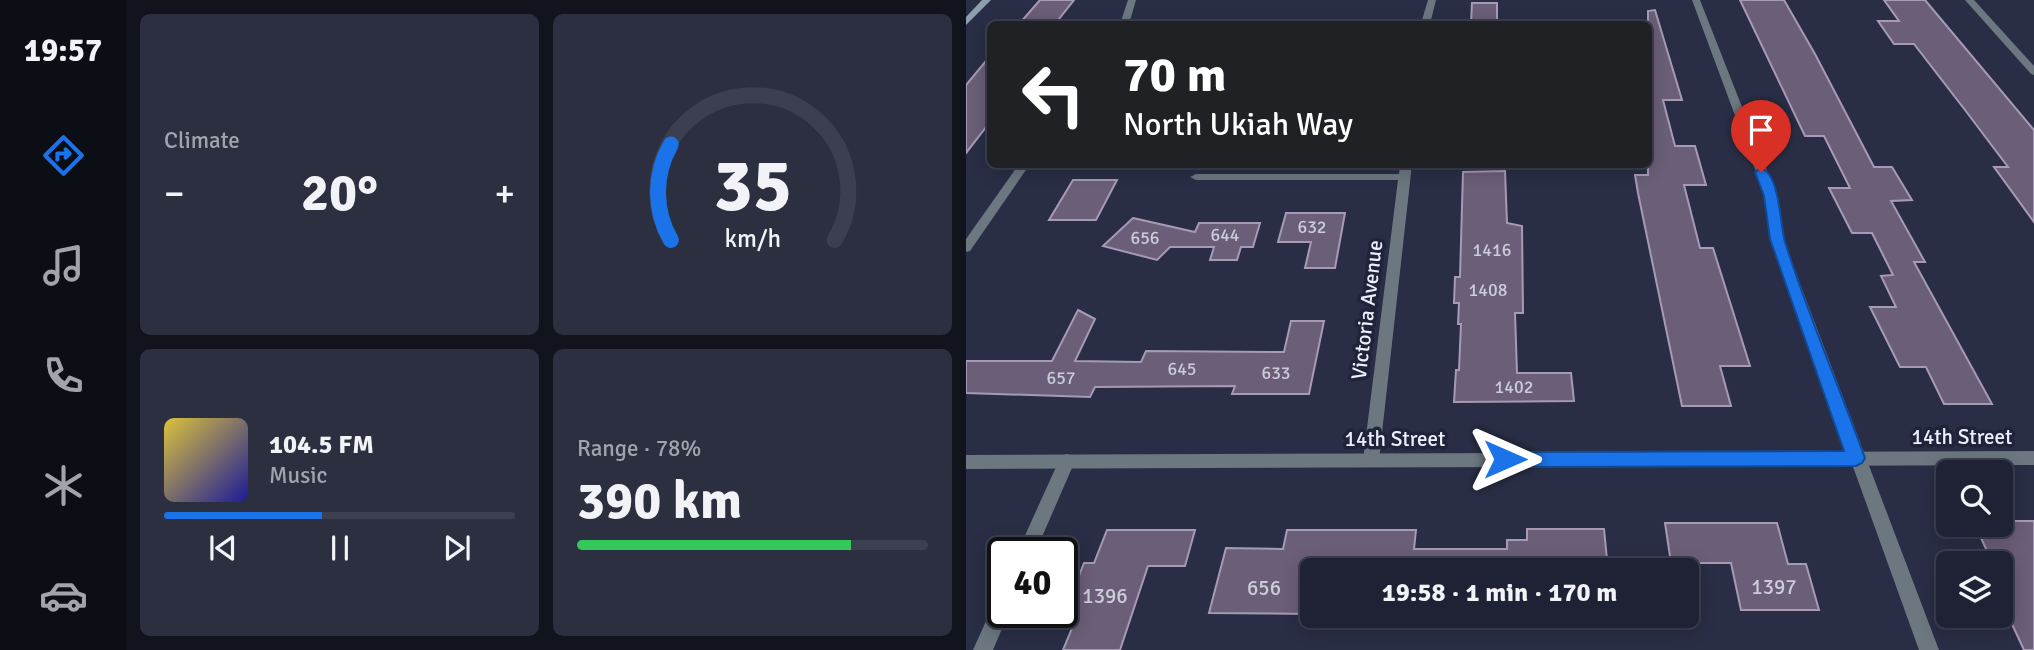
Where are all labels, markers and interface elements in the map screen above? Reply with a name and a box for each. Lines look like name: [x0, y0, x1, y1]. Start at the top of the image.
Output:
text: 19:57: [24, 31, 102, 70]
text: 70 m: [1123, 45, 1226, 105]
icon: left: [1008, 49, 1099, 140]
pin: [1731, 100, 1791, 172]
text: North Ukiah Way: [1123, 105, 1353, 144]
icon: arrive: [1742, 111, 1780, 149]
text: Climate: [164, 126, 240, 155]
icon: directions: [39, 131, 88, 180]
text: 35: [713, 143, 792, 232]
text: 20°: [301, 161, 378, 225]
text: −: [164, 170, 185, 217]
text: +: [494, 170, 515, 217]
house number: 632: [1297, 216, 1327, 238]
text: km/h: [724, 223, 781, 254]
house number: 644: [1210, 224, 1240, 246]
house number: 656: [1130, 227, 1160, 249]
street label: Victoria Avenue: [1346, 239, 1388, 381]
house number: 1416: [1473, 239, 1511, 261]
icon: music: [39, 241, 88, 290]
house number: 1408: [1469, 279, 1507, 301]
icon: phone: [39, 351, 88, 400]
house number: 645: [1167, 358, 1197, 380]
house number: 633: [1261, 362, 1291, 384]
house number: 657: [1046, 367, 1076, 389]
house number: 1402: [1495, 376, 1533, 398]
position arrow: [1468, 422, 1542, 496]
street label: 14th Street: [1912, 424, 2012, 450]
street label: 14th Street: [1345, 426, 1445, 452]
text: 104.5 FM: [269, 429, 374, 461]
text: Range · 78%: [577, 434, 701, 463]
map controls: [1936, 460, 2013, 628]
button: search: [1936, 460, 2013, 537]
icon: climate: [39, 461, 88, 510]
text: Music: [269, 461, 327, 490]
text: 390 km: [577, 469, 742, 533]
icon: previous: [204, 529, 242, 567]
icon: pause: [321, 529, 359, 567]
icon: next: [438, 529, 476, 567]
speed limit sign: 40: [987, 537, 1078, 628]
button: layers: [1936, 551, 2013, 628]
icon: car: [39, 571, 88, 620]
house number: 1397: [1751, 574, 1797, 600]
house number: 656: [1247, 575, 1281, 601]
text: 19:58 · 1 min · 170 m: [1382, 577, 1617, 609]
house number: 1396: [1082, 583, 1128, 609]

